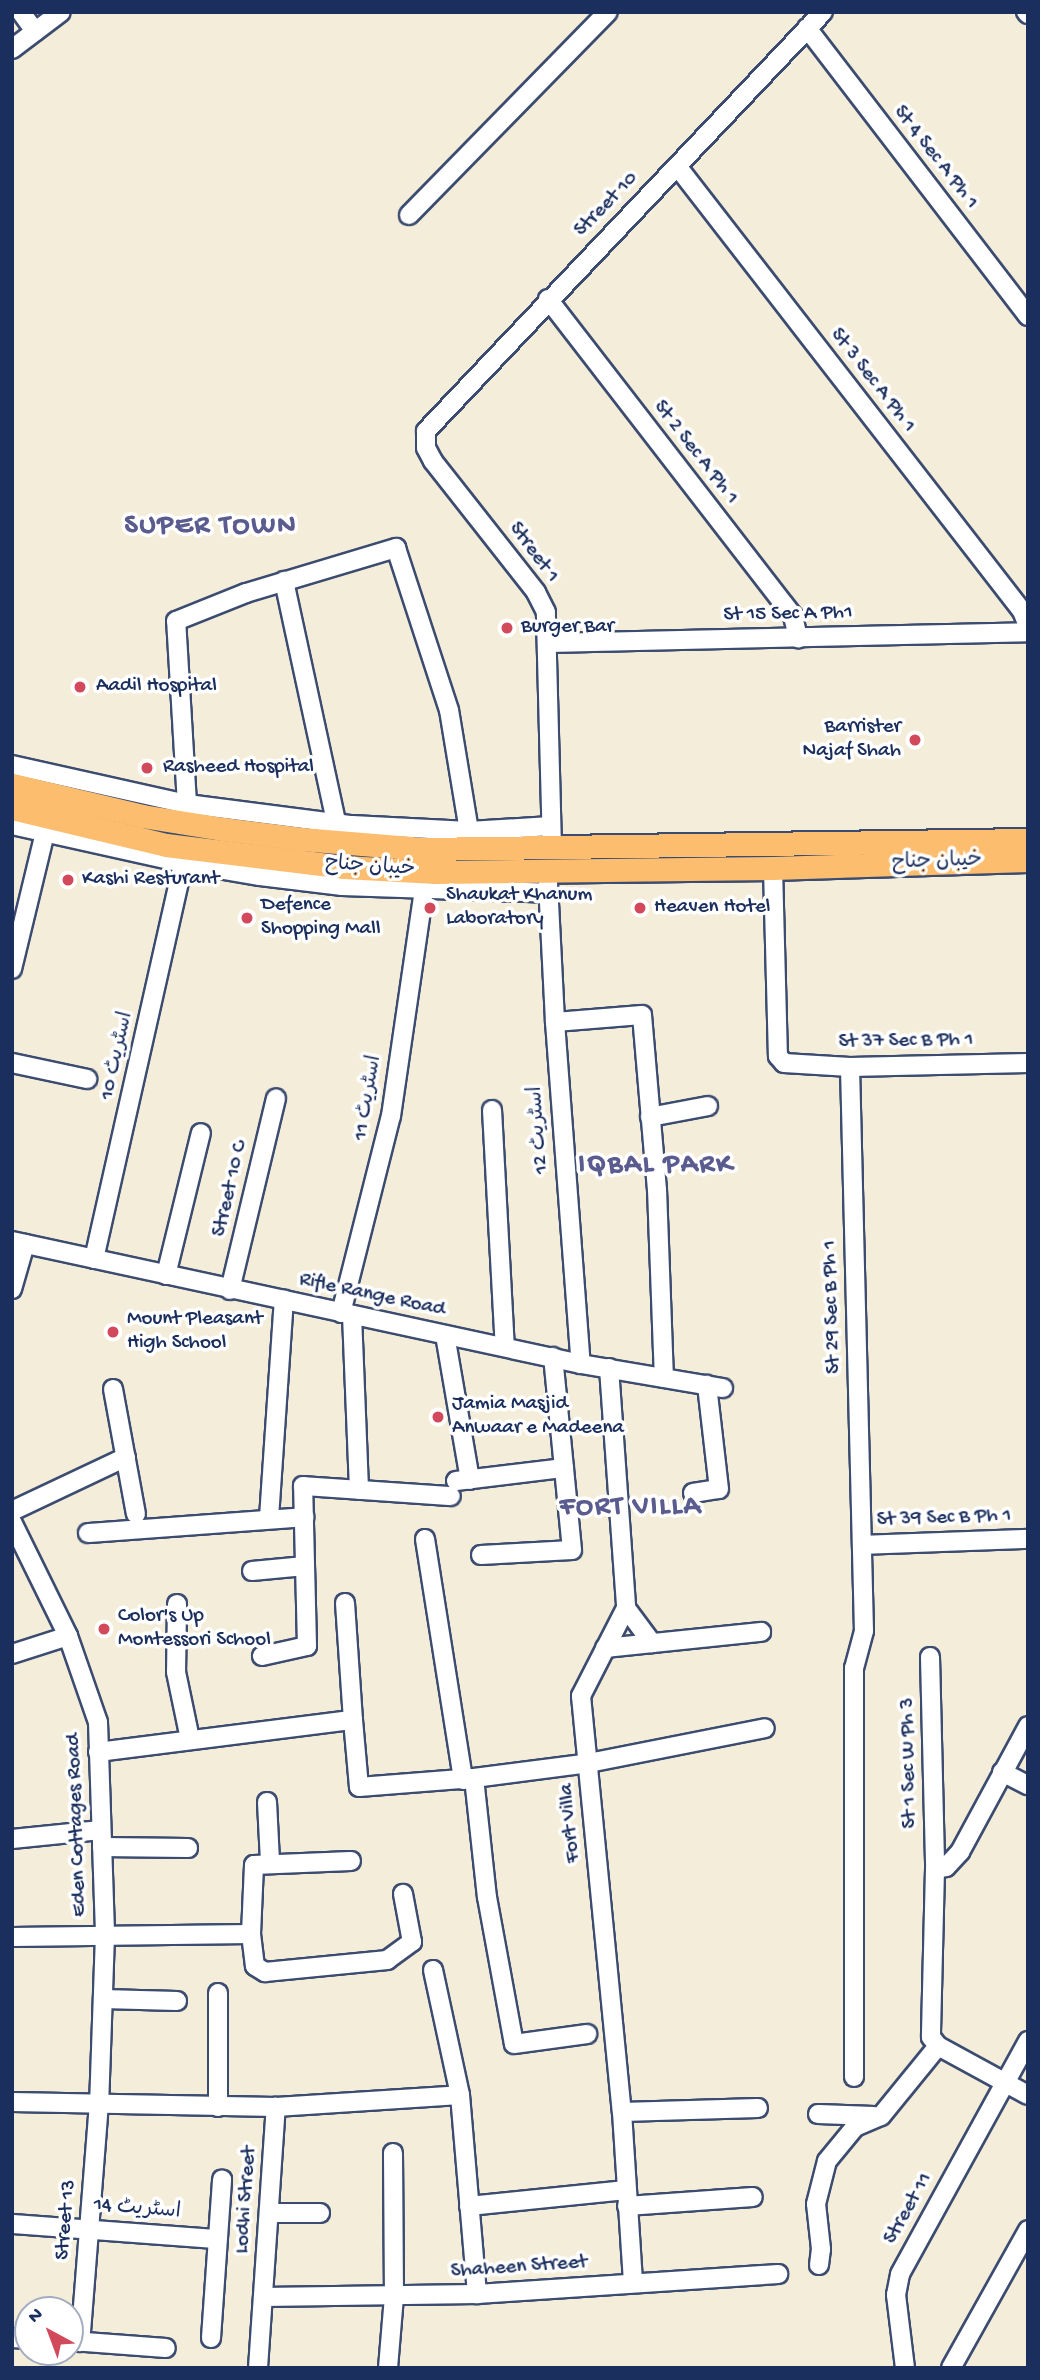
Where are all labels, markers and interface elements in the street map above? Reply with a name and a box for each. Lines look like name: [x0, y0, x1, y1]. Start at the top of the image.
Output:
street label: St 4 Sec A Ph 1: [887, 101, 983, 215]
street label: Street 10: [570, 167, 644, 243]
street label: St 3 Sec A Ph 1: [823, 324, 921, 438]
street label: St 2 Sec A Ph 1: [647, 396, 743, 510]
district label: SUPER TOWN: [126, 510, 296, 544]
street label: Street 1: [502, 518, 564, 588]
street label: St 15 Sec A Ph1: [723, 601, 853, 629]
place label: Burger Bar: [521, 615, 614, 641]
marker: Burger Bar: [499, 620, 515, 636]
place label: Aadil Hospital: [96, 674, 217, 700]
marker: Aadil Hospital: [70, 677, 90, 697]
place label: Barrister Najaf Shah: [803, 715, 901, 765]
marker: Barrister Najaf Shah: [907, 732, 923, 748]
place label: Rasheed Hospital: [163, 755, 314, 781]
marker: Rasheed Hospital: [137, 758, 157, 778]
street label: خیبان جناح: [891, 849, 983, 877]
street label: خیبان جناح: [324, 852, 416, 884]
place label: Kashi Resturant: [82, 867, 219, 893]
marker: Kashi Resturant: [60, 872, 76, 888]
place label: Shaukat Khanum Laboratory: [446, 883, 592, 933]
place label: Defence Shopping Mall: [261, 893, 381, 943]
place label: Heaven Hotel: [654, 895, 770, 921]
marker: Shaukat Khanum Laboratory: [420, 898, 440, 918]
marker: Heaven Hotel: [632, 900, 648, 916]
marker: Defence Shopping Mall: [239, 910, 255, 926]
street label: اسٹریٹ 10: [96, 1010, 140, 1102]
street label: St 37 Sec B Ph 1: [838, 1028, 974, 1056]
street label: اسٹریٹ 11: [349, 1053, 389, 1143]
street label: اسٹریٹ 12: [524, 1085, 556, 1175]
street label: Street 10 C: [208, 1139, 254, 1239]
district label: IQBAL PARK: [580, 1149, 732, 1183]
street label: St 29 Sec B Ph 1: [818, 1240, 848, 1374]
street label: Rifle Range Road: [297, 1268, 447, 1324]
place label: Mount Pleasant High School: [127, 1307, 262, 1357]
marker: Mount Pleasant High School: [105, 1324, 121, 1340]
place label: Jamia Masjid Anwaar e Madeena: [452, 1392, 624, 1442]
marker: Jamia Masjid Anwaar e Madeena: [430, 1409, 446, 1425]
district label: FORT VILLA: [561, 1491, 701, 1525]
street label: St 39 Sec B Ph 1: [876, 1504, 1012, 1534]
place label: Color's Up Montessori School: [118, 1604, 271, 1654]
marker: Color's Up Montessori School: [96, 1621, 112, 1637]
street label: St 1 Sec W Ph 3: [896, 1697, 924, 1829]
street label: Eden Cottages Road: [62, 1733, 94, 1917]
street label: Fort Villa: [555, 1782, 587, 1864]
street label: Lodhi Street: [231, 2145, 263, 2255]
street label: Street 11: [879, 2169, 939, 2249]
street label: Street 13: [51, 2179, 83, 2261]
street label: اسٹریٹ 14: [92, 2194, 182, 2226]
street label: Shaheen Street: [450, 2251, 588, 2285]
north arrow: [14, 2296, 84, 2366]
text: N: [24, 2304, 48, 2329]

